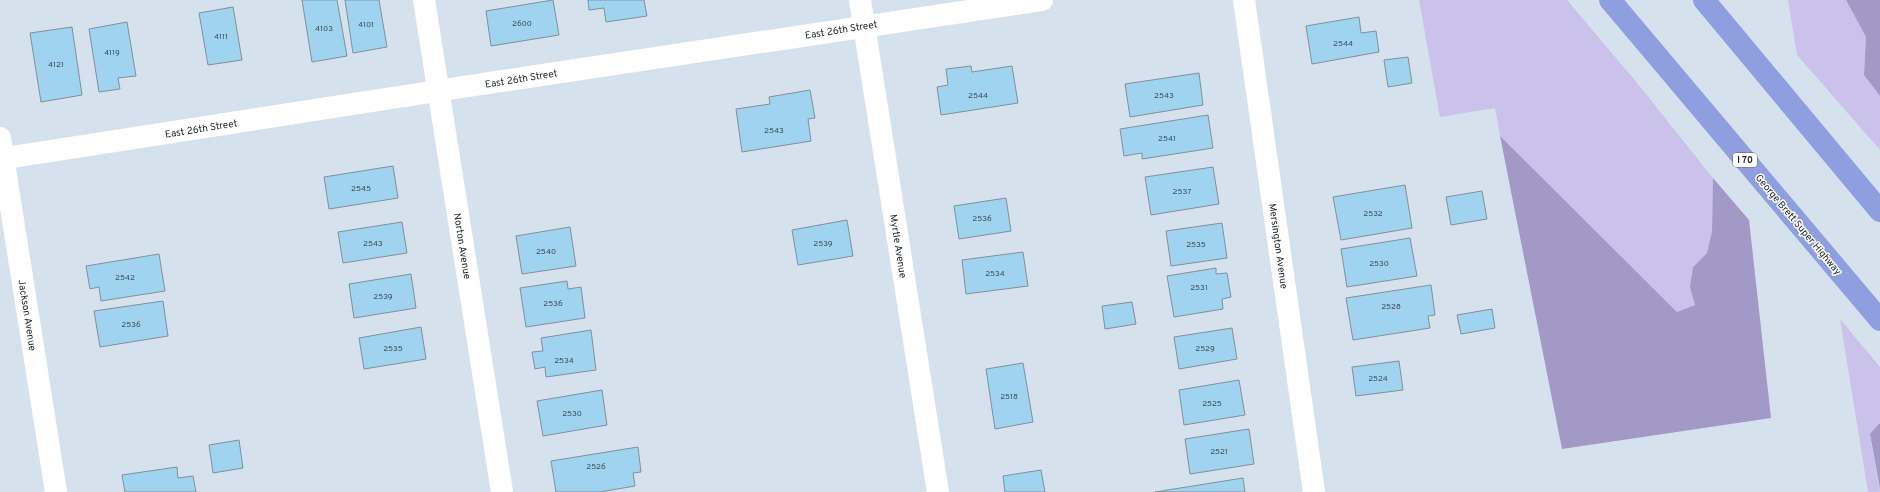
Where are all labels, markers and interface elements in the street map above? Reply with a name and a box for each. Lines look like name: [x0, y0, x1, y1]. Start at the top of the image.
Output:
street label: East 26th Street: [804, 18, 879, 43]
house number: 2600: [512, 19, 532, 29]
house number: 4101: [358, 20, 374, 30]
house number: 4103: [315, 24, 333, 34]
house number: 4111: [214, 32, 228, 42]
house number: 2544: [1333, 39, 1353, 49]
house number: 4119: [104, 48, 120, 58]
house number: 4121: [48, 60, 64, 70]
street label: East 26th Street: [484, 67, 559, 92]
house number: 2544: [968, 91, 988, 101]
house number: 2543: [1154, 91, 1174, 101]
street label: East 26th Street: [164, 117, 239, 142]
house number: 2543: [764, 126, 784, 136]
house number: 2541: [1158, 134, 1176, 144]
road number: I 70: [1733, 153, 1757, 167]
street label: George Brett Super Highway: [1752, 172, 1844, 278]
house number: 2545: [351, 184, 371, 194]
house number: 2537: [1173, 187, 1191, 197]
street label: Mersington Avenue: [1265, 203, 1290, 290]
house number: 2532: [1363, 209, 1383, 219]
street label: Norton Avenue: [450, 212, 473, 280]
street label: Myrtle Avenue: [886, 213, 909, 279]
house number: 2536: [972, 214, 992, 224]
house number: 2543: [363, 239, 383, 249]
house number: 2539: [813, 239, 833, 249]
house number: 2535: [1186, 240, 1206, 250]
house number: 2540: [536, 247, 556, 257]
house number: 2530: [1369, 259, 1389, 269]
house number: 2534: [985, 269, 1005, 279]
house number: 2542: [115, 273, 135, 283]
street label: Jackson Avenue: [14, 279, 39, 352]
house number: 2531: [1190, 283, 1208, 293]
house number: 2539: [373, 292, 393, 302]
house number: 2536: [543, 299, 563, 309]
house number: 2528: [1381, 302, 1401, 312]
house number: 2536: [121, 320, 141, 330]
house number: 2535: [383, 344, 403, 354]
house number: 2529: [1195, 344, 1215, 354]
house number: 2534: [554, 356, 574, 366]
house number: 2524: [1368, 374, 1388, 384]
house number: 2518: [1000, 392, 1018, 402]
house number: 2525: [1202, 399, 1222, 409]
house number: 2530: [562, 409, 582, 419]
house number: 2521: [1210, 447, 1228, 457]
house number: 2526: [586, 462, 606, 472]

